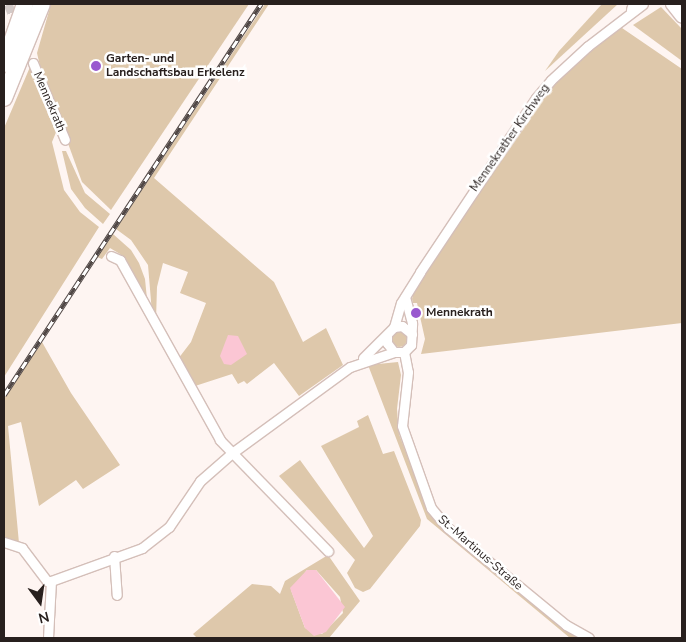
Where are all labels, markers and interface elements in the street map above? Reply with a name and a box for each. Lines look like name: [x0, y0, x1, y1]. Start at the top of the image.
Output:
place label: Garten- und Landschaftsbau Erkelenz: [106, 52, 245, 80]
marker: Garten- und Landschaftsbau Erkelenz: [90, 60, 102, 72]
street label: Mennekrath: [30, 70, 68, 134]
street label: Mennekrather Kirchweg: [467, 81, 553, 195]
place label: Mennekrath: [426, 306, 493, 320]
marker: Mennekrath: [410, 307, 422, 319]
street label: St.-Martinus-Straße: [435, 512, 525, 594]
north arrow: [15, 577, 65, 627]
text: N: [36, 607, 51, 628]

